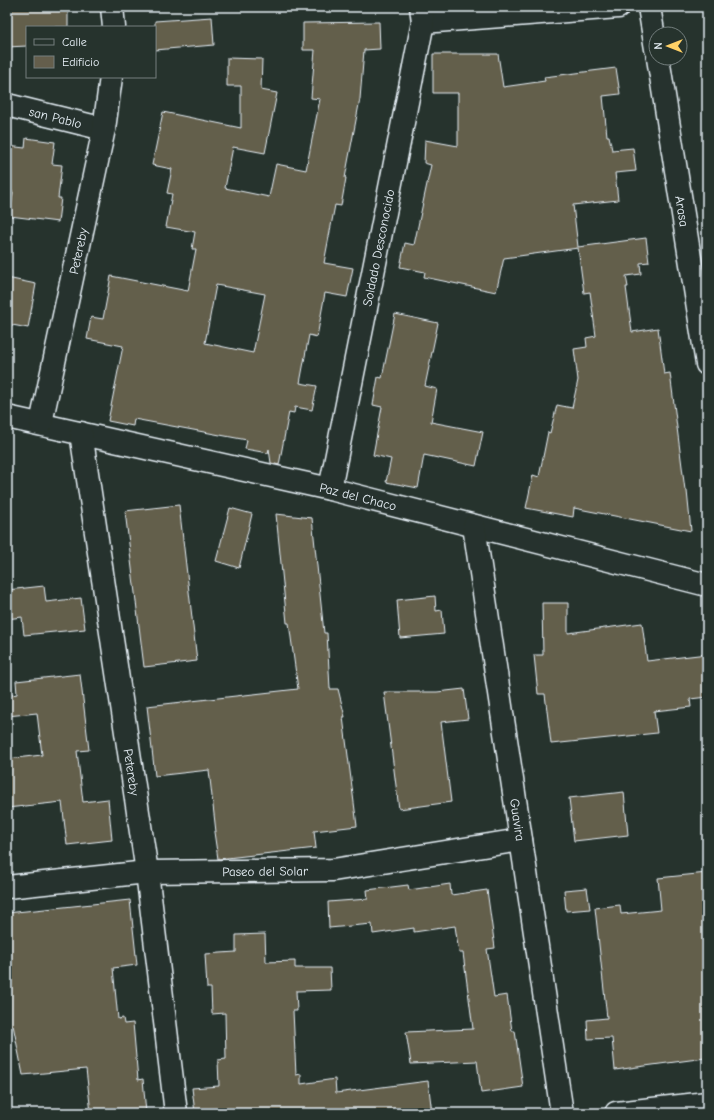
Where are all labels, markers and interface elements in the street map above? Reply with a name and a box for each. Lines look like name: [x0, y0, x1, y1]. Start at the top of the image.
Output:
legend: [26, 26, 156, 78]
north arrow: [648, 26, 688, 66]
text: Calle: [62, 35, 87, 49]
text: N: [652, 42, 665, 50]
text: Edificio: [62, 55, 99, 69]
street label: san Pablo: [28, 103, 84, 131]
street label: Soldado Desconocido: [359, 188, 397, 308]
street label: Arasa: [673, 194, 692, 228]
street label: Petereby: [66, 226, 90, 276]
street label: Paz del Chaco: [318, 479, 398, 513]
street label: Petereby: [121, 748, 143, 797]
street label: Guavira: [507, 797, 529, 842]
street label: Paseo del Solar: [222, 863, 309, 879]

